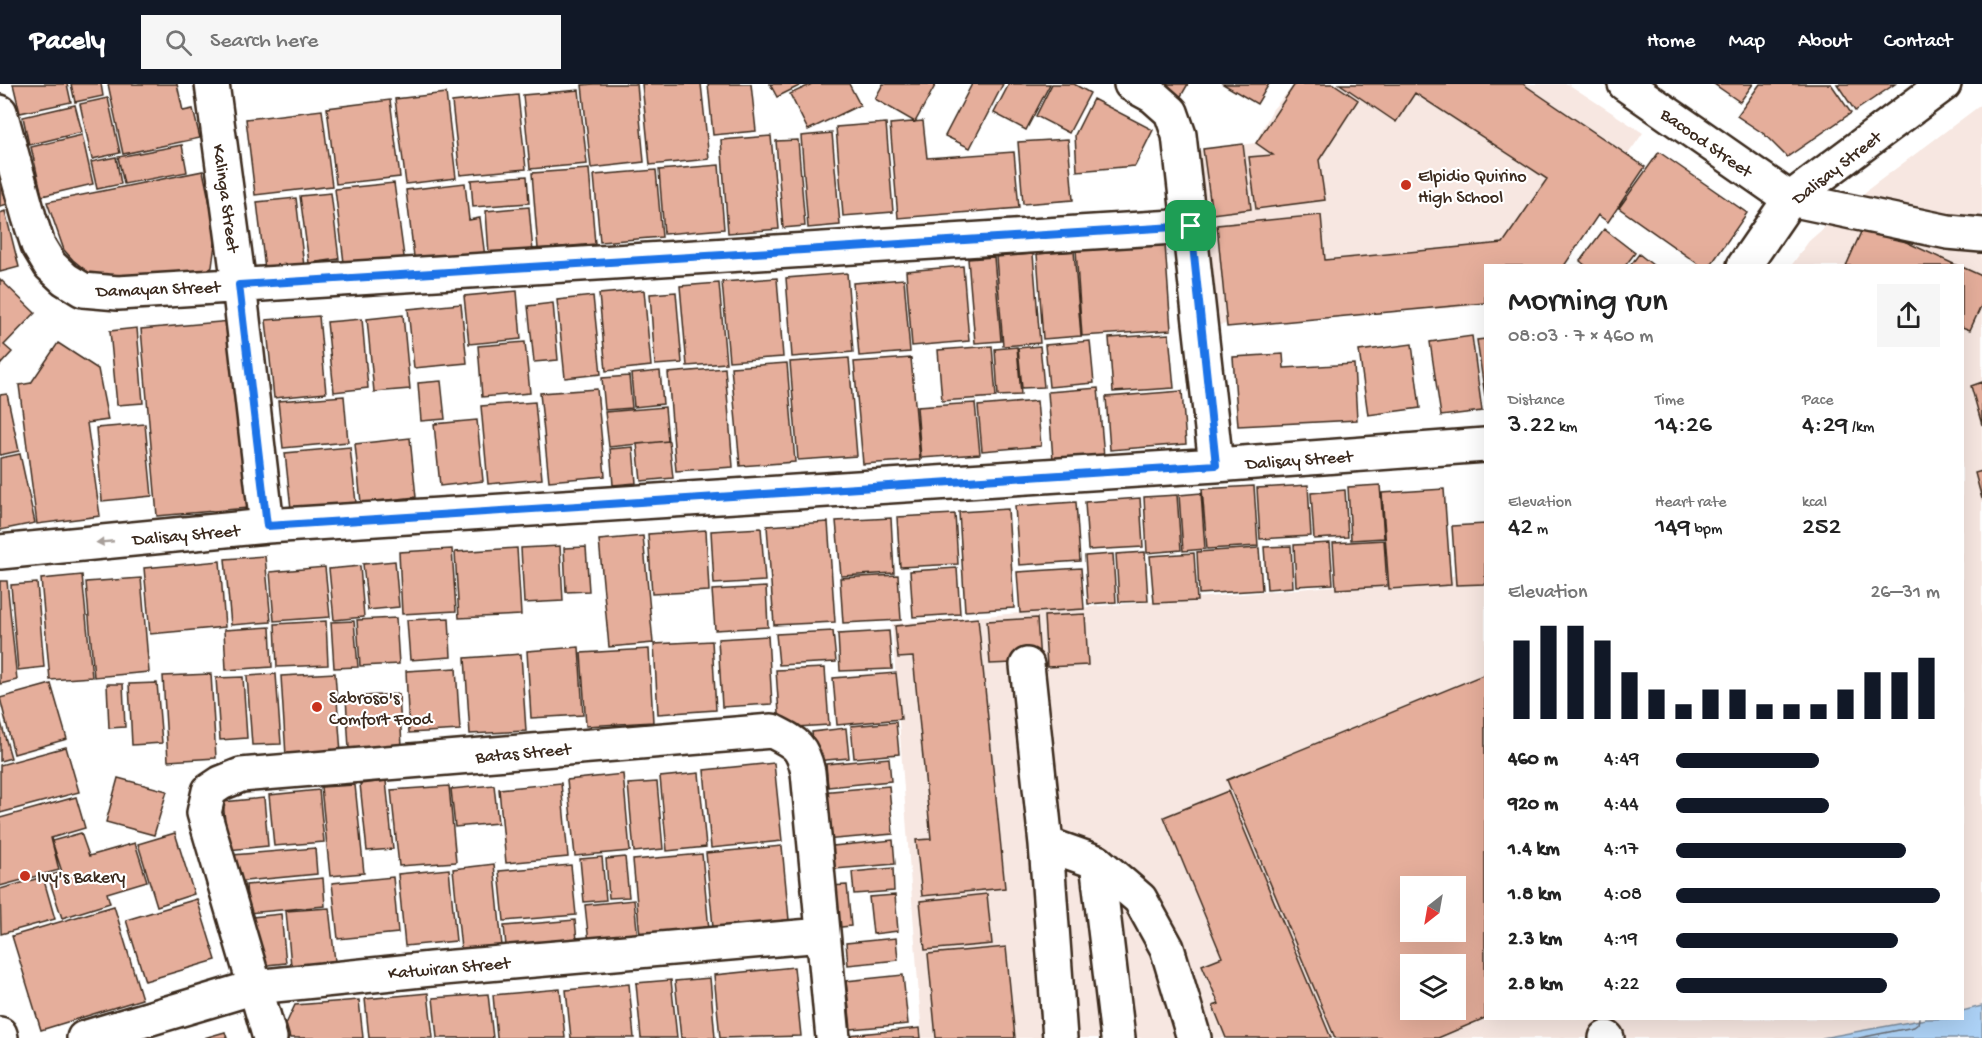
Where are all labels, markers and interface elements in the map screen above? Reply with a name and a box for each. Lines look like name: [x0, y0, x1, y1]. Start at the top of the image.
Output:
search box: [141, 15, 561, 69]
text: Pacely: [30, 26, 105, 59]
icon: search: [162, 26, 195, 59]
text: Search here: [210, 29, 318, 55]
text: Home: [1647, 30, 1695, 55]
text: Map: [1728, 30, 1765, 55]
text: About: [1798, 30, 1851, 55]
text: Contact: [1884, 30, 1952, 55]
street label: Bacood Street: [1655, 104, 1757, 184]
street label: Dalisay Street: [1788, 127, 1888, 211]
street label: Kalinga Street: [207, 143, 243, 255]
place label: Elpidio Quirino High School: [1418, 167, 1527, 209]
marker: Elpidio Quirino High School: [1399, 178, 1413, 192]
pin: [1165, 200, 1216, 251]
icon: arrive: [1174, 209, 1207, 242]
street label: Damayan Street: [95, 278, 222, 303]
text: Morning run: [1508, 284, 1668, 322]
button: share: [1877, 284, 1940, 347]
text: 08:03 · 7 × 460 m: [1508, 326, 1654, 349]
text: Distance: [1508, 392, 1565, 411]
text: Time: [1655, 392, 1684, 411]
text: Pace: [1802, 392, 1833, 411]
text: 3.22: [1508, 411, 1555, 442]
text: 14:26: [1655, 411, 1712, 442]
text: 4:29: [1802, 411, 1848, 442]
text: km: [1555, 419, 1577, 438]
text: /km: [1848, 419, 1874, 438]
street label: Dalisay Street: [1244, 447, 1355, 476]
text: Elevation: [1508, 494, 1572, 513]
text: Heart rate: [1655, 494, 1727, 513]
text: kcal: [1802, 494, 1827, 513]
text: 42: [1508, 513, 1533, 544]
text: 149: [1655, 513, 1691, 544]
text: 252: [1802, 513, 1841, 544]
street label: Dalisay Street: [131, 521, 242, 552]
text: m: [1533, 521, 1548, 540]
text: bpm: [1691, 521, 1722, 540]
one-way arrow: [95, 537, 114, 547]
text: Elevation: [1508, 582, 1588, 605]
text: 26–31 m: [1870, 582, 1940, 605]
place label: Sabroso's Comfort Food: [329, 689, 434, 731]
marker: Sabroso's Comfort Food: [310, 700, 324, 714]
street label: Batas Street: [474, 740, 573, 769]
text: 460 m: [1508, 749, 1558, 772]
text: 4:49: [1604, 749, 1639, 772]
text: 920 m: [1508, 794, 1558, 817]
text: 4:44: [1604, 794, 1639, 817]
text: 1.4 km: [1508, 839, 1560, 862]
text: 4:17: [1604, 839, 1638, 862]
place label: Ivy's Bakery: [37, 868, 125, 889]
marker: Ivy's Bakery: [18, 869, 32, 883]
north arrow: [1400, 876, 1466, 942]
map controls: [1400, 876, 1466, 1020]
text: 1.8 km: [1508, 884, 1561, 907]
text: 4:08: [1604, 884, 1642, 907]
text: 2.3 km: [1508, 929, 1562, 952]
text: 4:19: [1604, 929, 1638, 952]
street label: Katwiran Street: [387, 954, 513, 985]
button: layers: [1400, 954, 1466, 1020]
text: 2.8 km: [1508, 974, 1563, 997]
text: 4:22: [1604, 974, 1639, 997]

